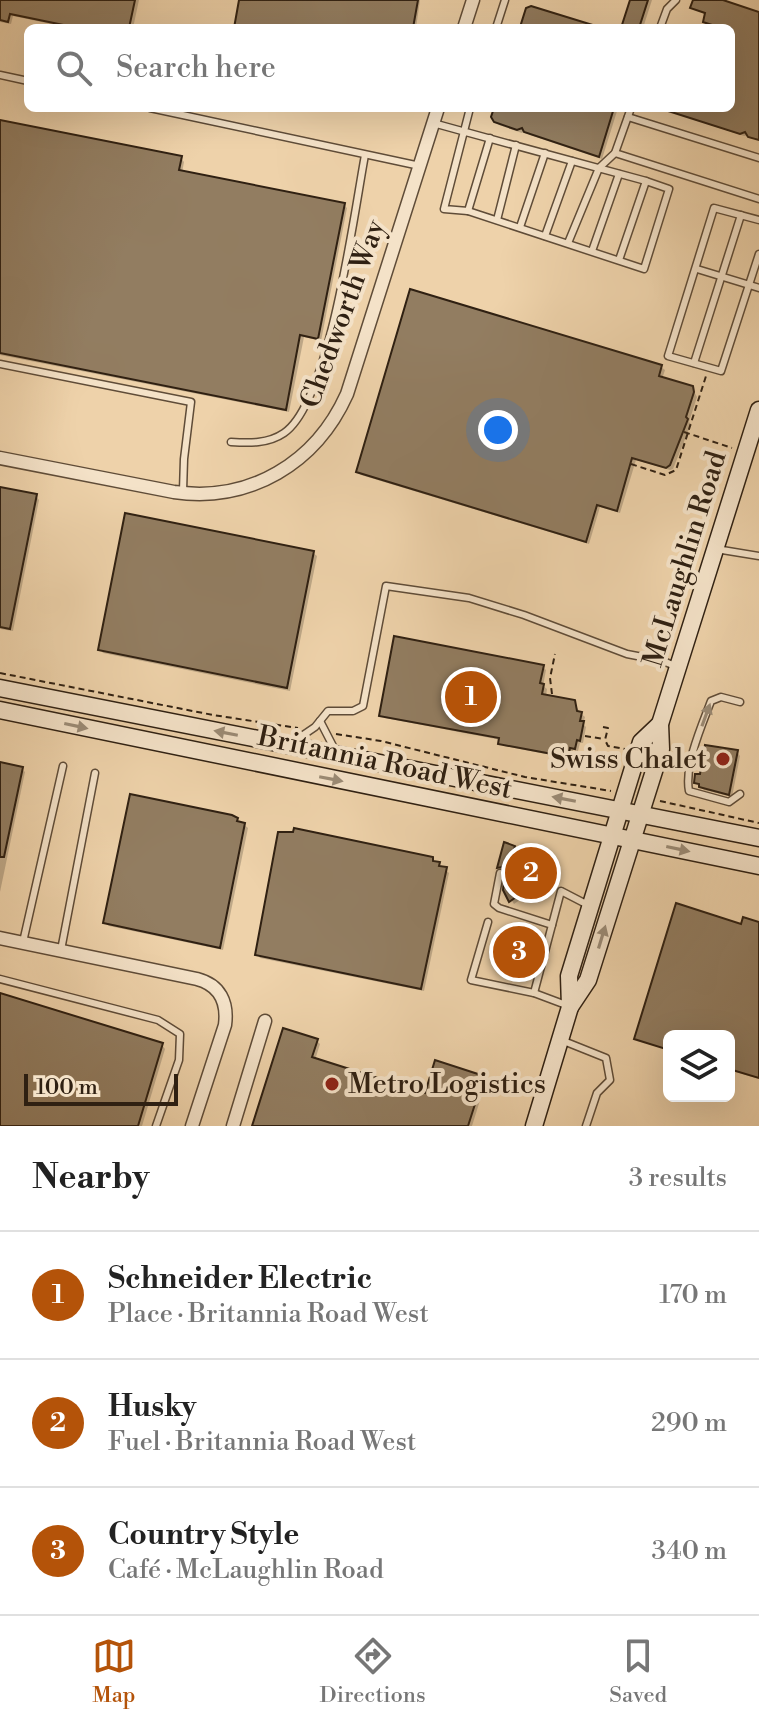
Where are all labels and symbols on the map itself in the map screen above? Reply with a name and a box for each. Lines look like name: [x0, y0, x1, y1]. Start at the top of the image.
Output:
street label: Chedworth Way: [293, 215, 393, 413]
your location: [478, 410, 518, 450]
street label: McLaughlin Road: [636, 447, 734, 671]
pin: 1: [445, 667, 497, 727]
one-way arrow: [700, 703, 712, 727]
street label: Britannia Road West: [254, 719, 515, 807]
one-way arrow: [64, 721, 89, 733]
one-way arrow: [213, 726, 238, 738]
place label: Swiss Chalet: [550, 742, 707, 777]
marker: Swiss Chalet: [714, 750, 732, 768]
one-way arrow: [319, 773, 344, 786]
one-way arrow: [551, 792, 576, 804]
pin: 2: [505, 843, 557, 903]
one-way arrow: [666, 843, 691, 856]
pin: 3: [493, 922, 545, 982]
one-way arrow: [596, 924, 609, 948]
place label: Metro Logistics: [348, 1067, 546, 1102]
scale bar: [24, 1070, 178, 1106]
marker: Metro Logistics: [323, 1075, 341, 1093]

